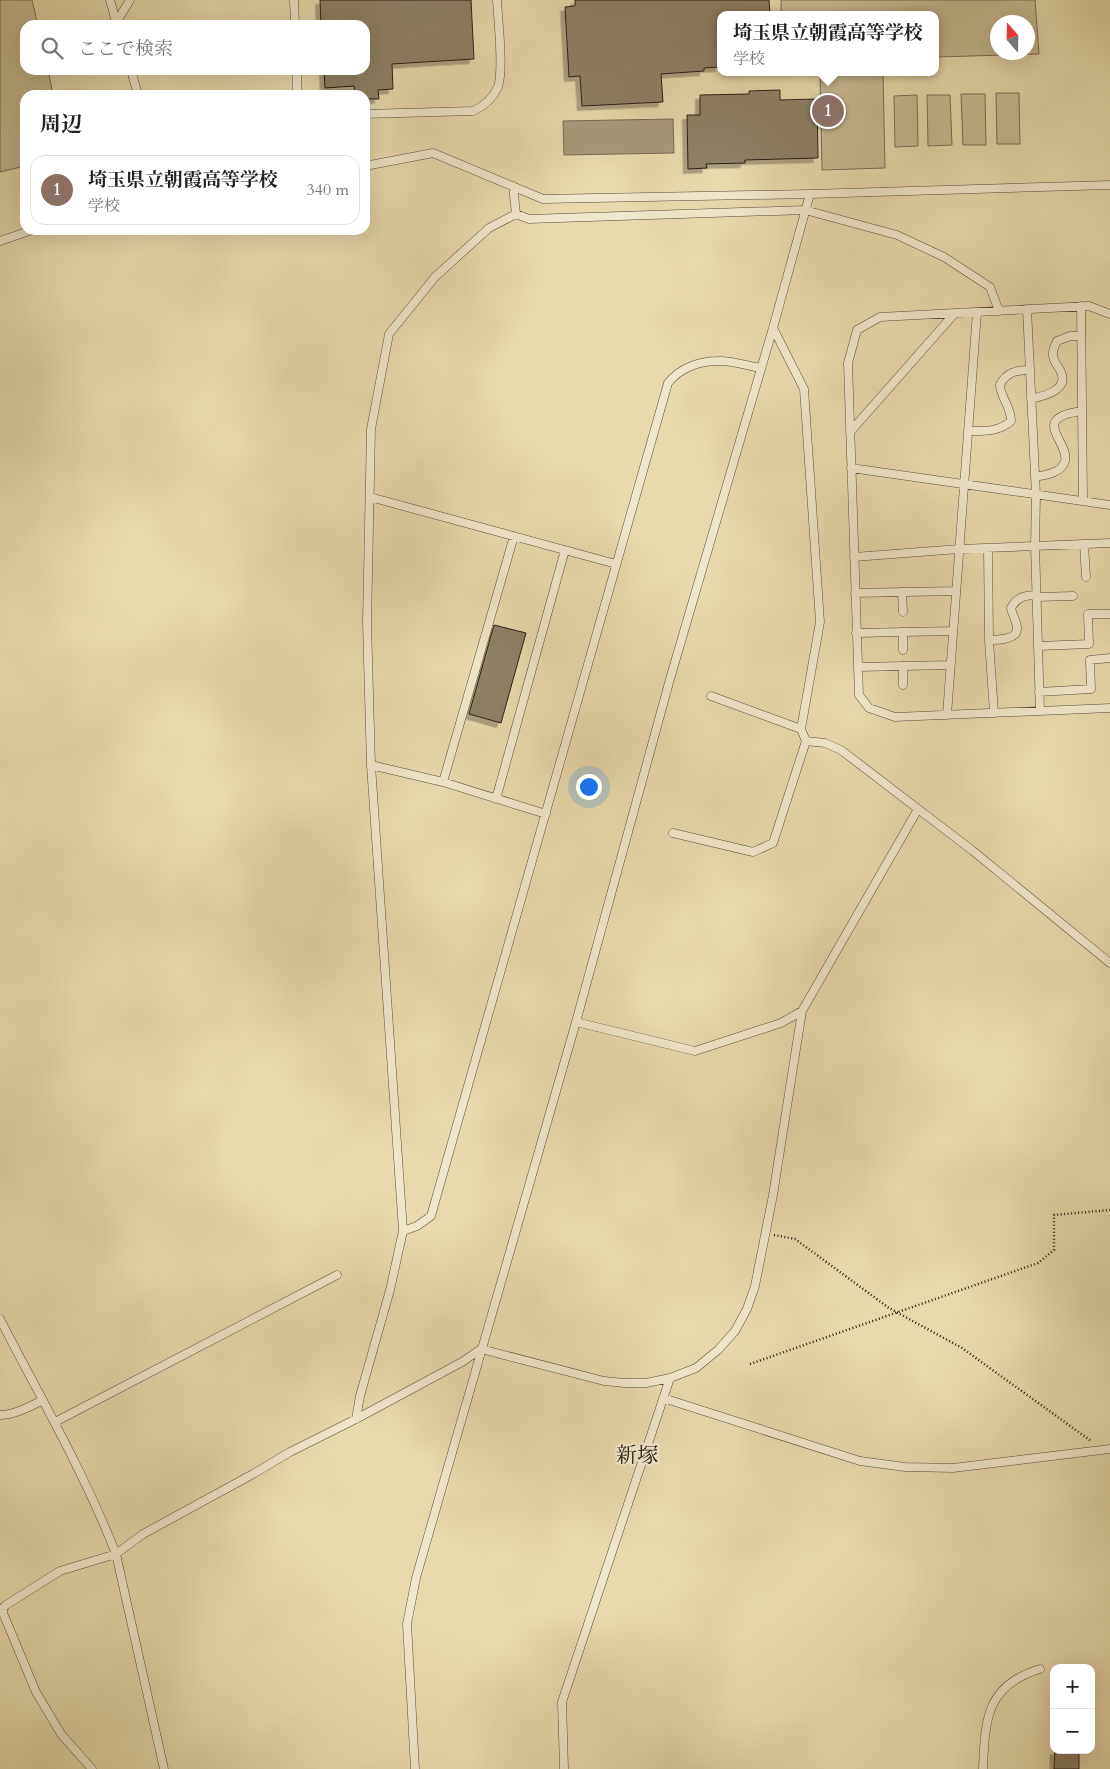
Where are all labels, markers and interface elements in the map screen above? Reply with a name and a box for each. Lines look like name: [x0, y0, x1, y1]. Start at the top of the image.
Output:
popup: [717, 11, 939, 76]
north arrow: [990, 15, 1035, 60]
search box: [20, 20, 370, 75]
text: 埼玉県立朝霞高等学校: [733, 20, 923, 46]
icon: search: [38, 34, 66, 62]
text: ここで検索: [78, 36, 173, 62]
text: 学校: [733, 48, 765, 70]
pin: 1: [812, 92, 844, 130]
text: 周辺: [40, 110, 82, 139]
text: 埼玉県立朝霞高等学校: [88, 167, 278, 193]
text: 1: [53, 179, 61, 201]
text: 340 m: [307, 179, 349, 201]
text: 学校: [88, 195, 120, 217]
your location: [576, 774, 602, 800]
district label: 新塚: [616, 1441, 658, 1470]
map controls: [1050, 1664, 1095, 1754]
button: +: [1050, 1664, 1095, 1709]
button: −: [1050, 1709, 1095, 1754]

